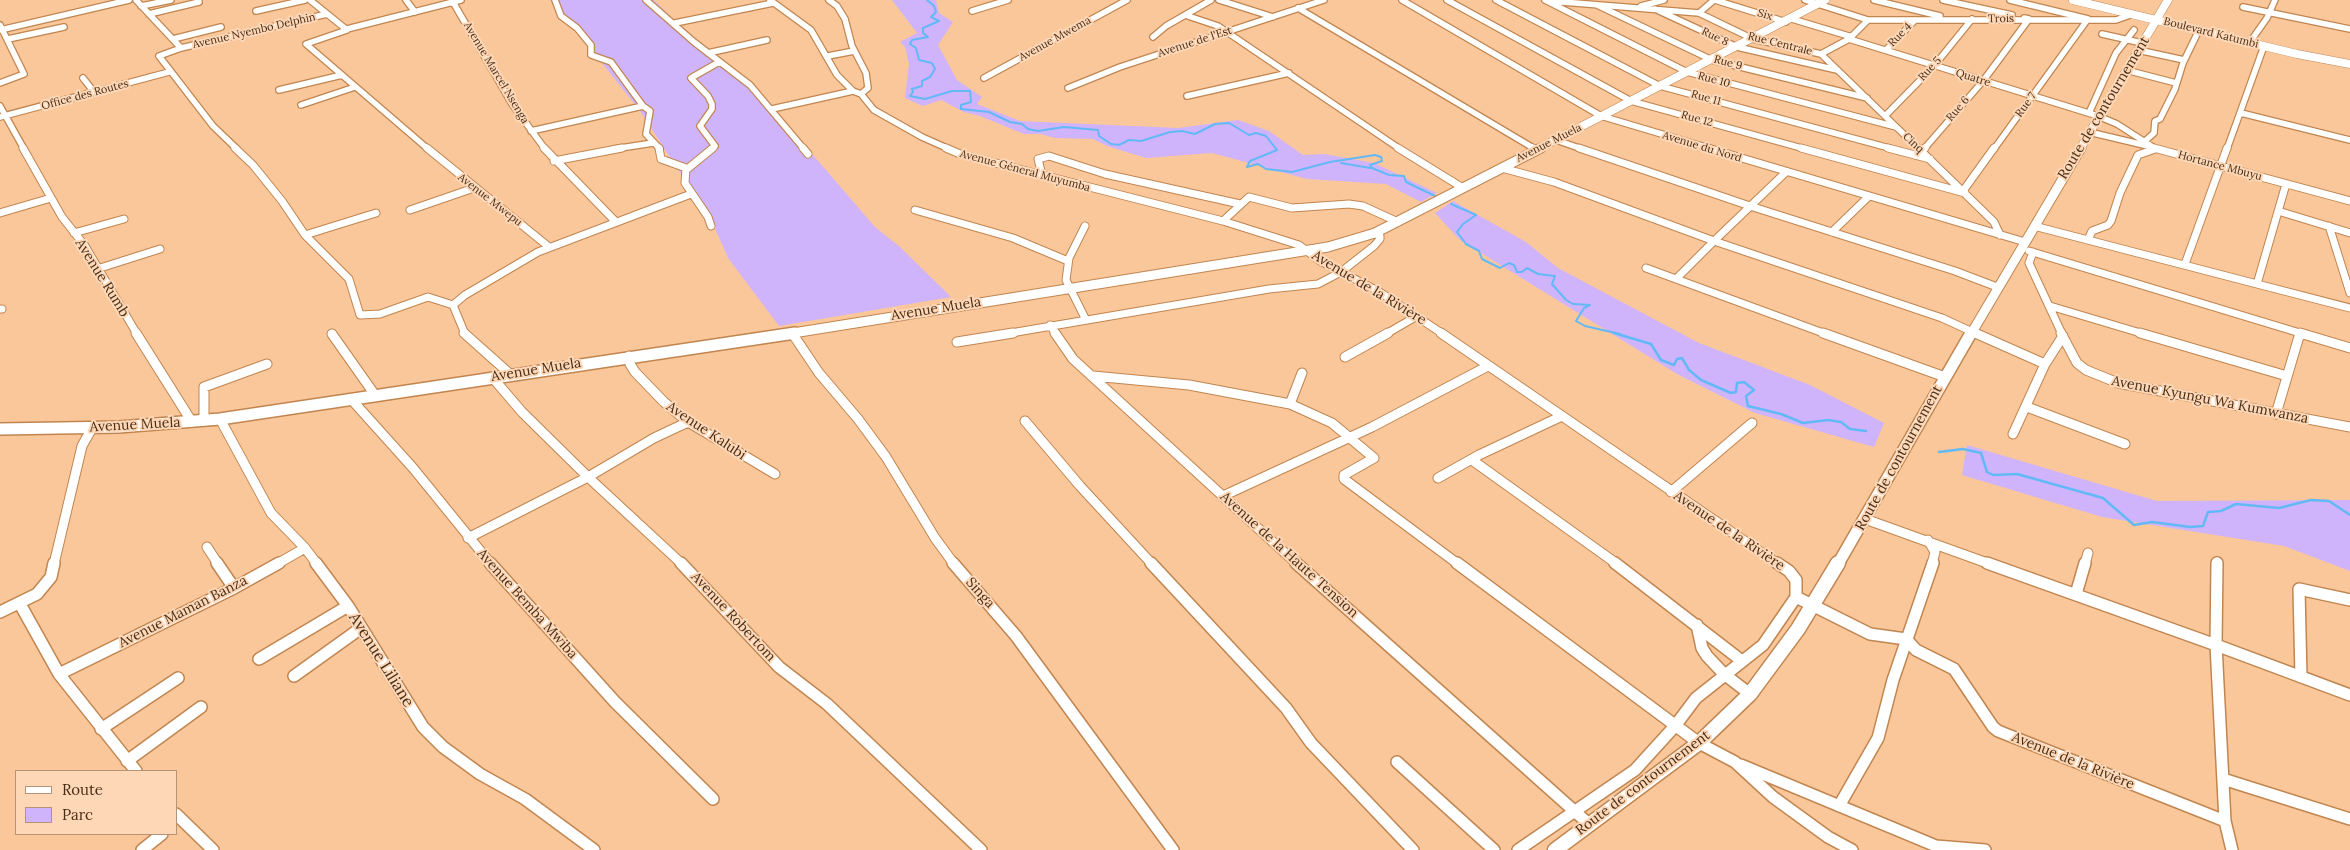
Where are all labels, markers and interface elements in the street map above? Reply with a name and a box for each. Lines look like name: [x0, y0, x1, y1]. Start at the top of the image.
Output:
street label: Six: [1756, 6, 1774, 24]
street label: Avenue Nyembo Delphin: [191, 10, 317, 52]
street label: Trois: [1988, 12, 2014, 26]
street label: Avenue Mwema: [1017, 14, 1093, 64]
street label: Boulevard Katumbi: [2162, 15, 2260, 51]
street label: Avenue Marcel Nsenga: [460, 20, 532, 126]
street label: Rue 4: [1885, 20, 1915, 50]
street label: Avenue de l'Est: [1156, 24, 1234, 60]
street label: Rue 8: [1699, 25, 1731, 49]
street label: Rue Centrale: [1746, 30, 1814, 58]
street label: Route de contournement: [2055, 34, 2153, 182]
street label: Rue 9: [1712, 53, 1744, 73]
street label: Rue 5: [1916, 54, 1944, 84]
street label: Quatre: [1954, 66, 1992, 90]
street label: Rue 10: [1696, 69, 1732, 91]
street label: Office des Routes: [40, 77, 130, 113]
street label: Rue 11: [1690, 88, 1722, 108]
street label: Rue 7: [2013, 90, 2039, 120]
street label: Rue 6: [1944, 94, 1972, 124]
street label: Rue 12: [1680, 108, 1714, 130]
street label: Avenue Muela: [1514, 121, 1584, 165]
street label: Avenue du Nord: [1661, 129, 1743, 165]
street label: Cinq: [1900, 130, 1926, 156]
street label: Avenue Géneral Muyumba: [958, 147, 1092, 195]
street label: Hortance Mbuyu: [2177, 148, 2263, 184]
street label: Avenue Mwepu: [455, 171, 525, 229]
street label: Avenue Rumb: [71, 236, 133, 320]
street label: Avenue de la Rivière: [1309, 247, 1429, 329]
street label: Avenue Muela: [890, 294, 982, 324]
street label: Avenue Muela: [490, 355, 582, 385]
street label: Avenue Kyungu Wa Kumwanza: [2110, 373, 2310, 427]
street label: Route de contournement: [1852, 382, 1946, 534]
street label: Avenue Kalubi: [663, 398, 749, 464]
street label: Avenue Muela: [89, 414, 181, 436]
street label: Avenue de la Rivière: [1670, 488, 1788, 574]
street label: Avenue de la Haute Tension: [1216, 489, 1362, 621]
street label: Avenue Bemba Mwiba: [473, 546, 581, 662]
street label: Avenue Robertom: [687, 569, 779, 665]
street label: Avenue Maman Banza: [116, 572, 250, 652]
street label: Singa: [962, 574, 998, 612]
street label: Avenue Liliane: [344, 609, 418, 711]
street label: Route de contournement: [1573, 727, 1713, 839]
street label: Avenue de la Rivière: [2009, 729, 2137, 793]
legend: [15, 770, 178, 835]
text: Route: [62, 780, 103, 799]
text: Parc: [62, 805, 93, 824]

